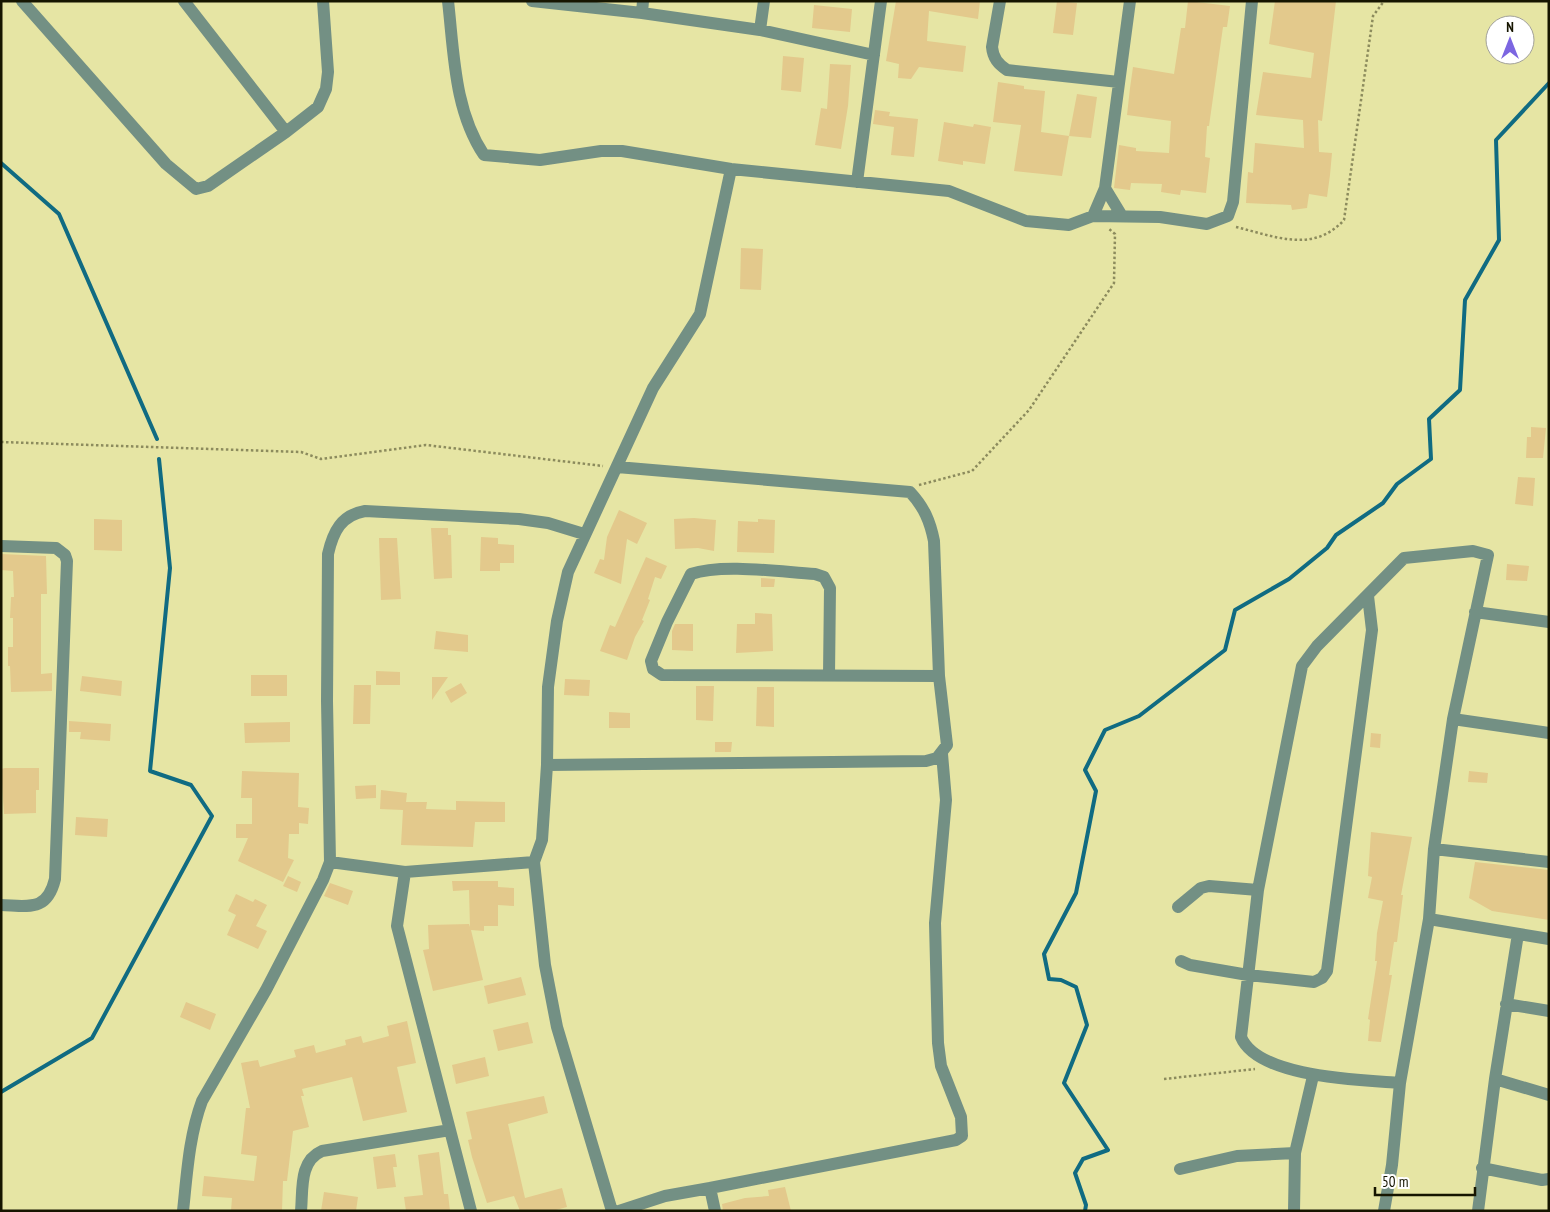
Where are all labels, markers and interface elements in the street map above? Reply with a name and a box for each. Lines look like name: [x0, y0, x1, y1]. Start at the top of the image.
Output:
north arrow: [1485, 15, 1535, 65]
text: N: [1506, 18, 1514, 36]
scale bar: [1375, 1164, 1475, 1196]
text: 50 m: [1382, 1172, 1408, 1191]

